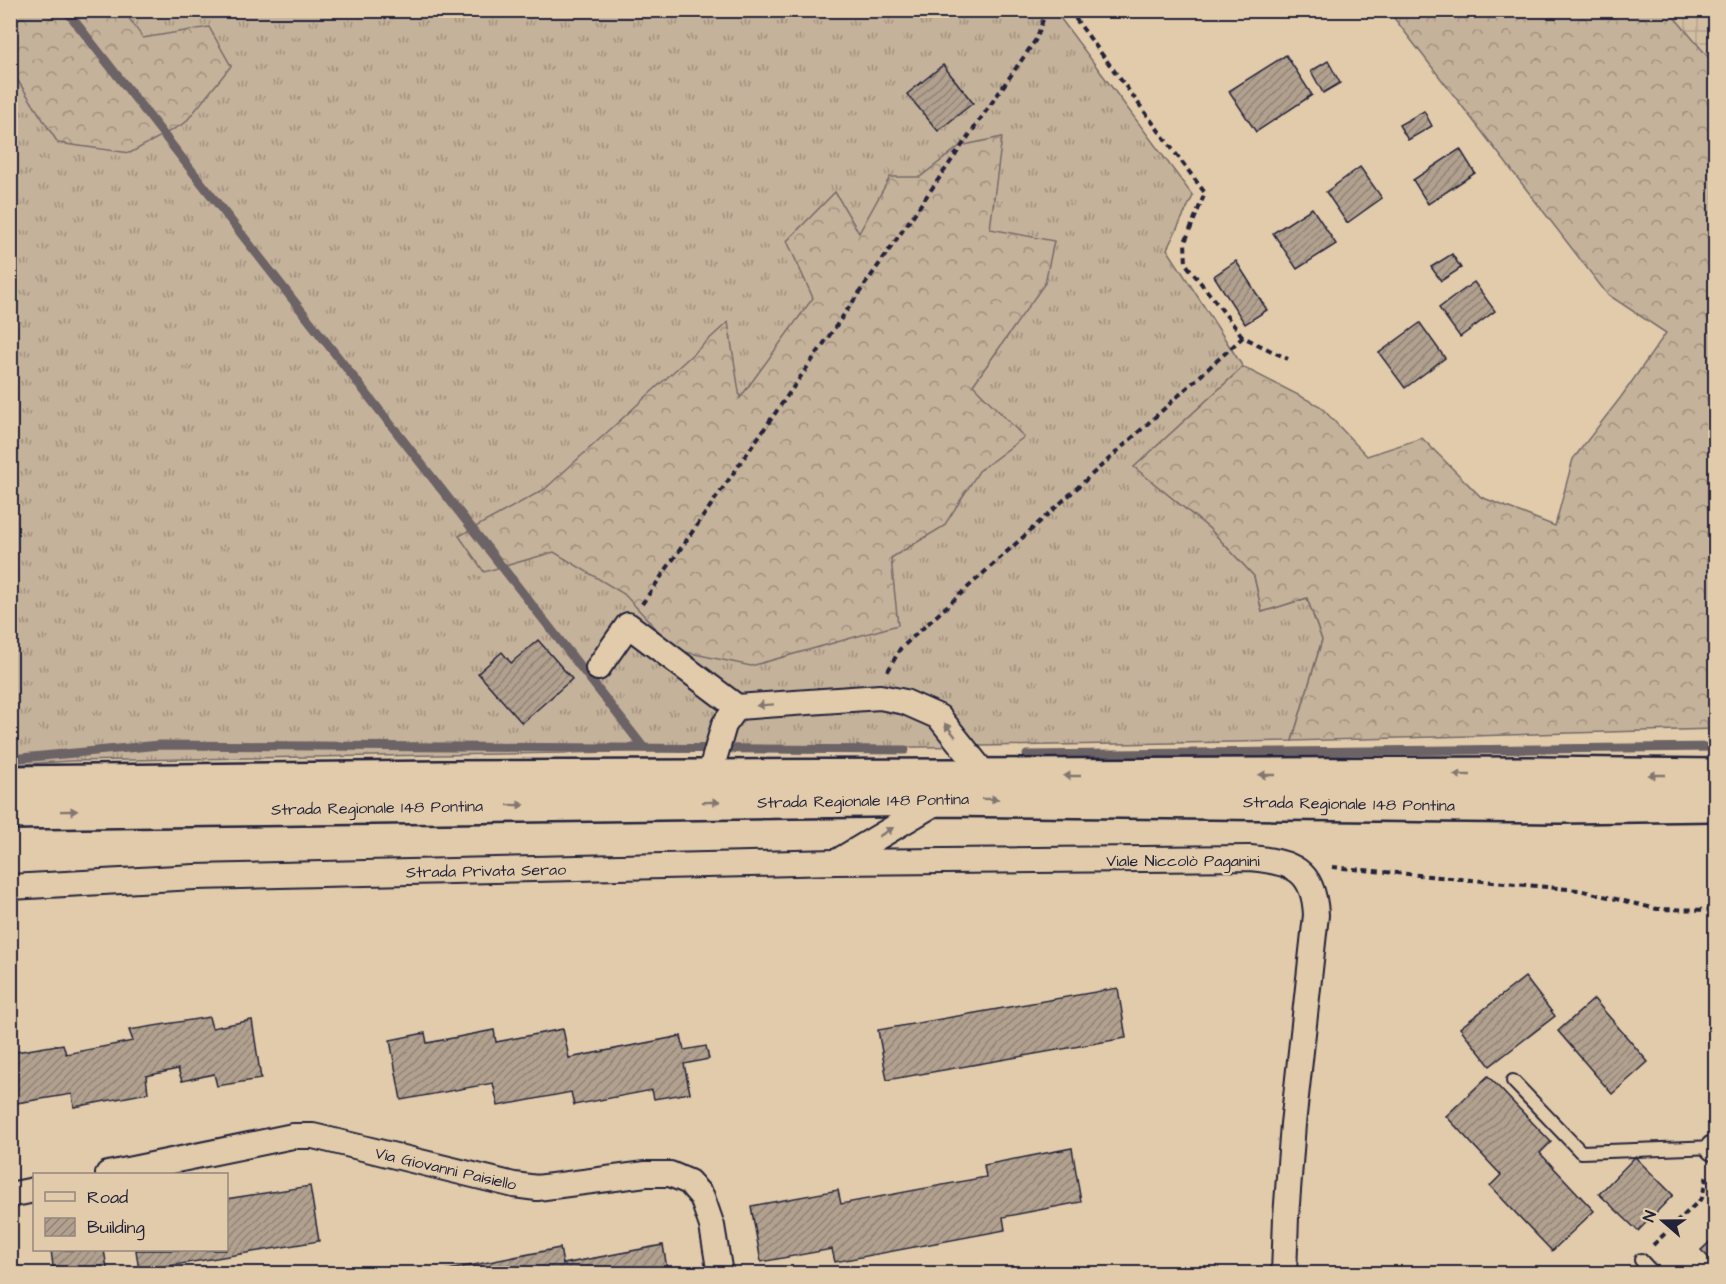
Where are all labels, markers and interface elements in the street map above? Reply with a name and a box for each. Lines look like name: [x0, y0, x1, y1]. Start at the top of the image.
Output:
one-way arrow: [755, 700, 774, 710]
one-way arrow: [944, 723, 956, 738]
one-way arrow: [1258, 770, 1277, 780]
one-way arrow: [1453, 770, 1472, 780]
one-way arrow: [1648, 770, 1667, 780]
one-way arrow: [1063, 771, 1082, 781]
street label: Strada Regionale 148 Pontina: [757, 788, 969, 815]
street label: Strada Regionale 148 Pontina: [1243, 791, 1455, 818]
one-way arrow: [980, 794, 999, 804]
street label: Strada Regionale 148 Pontina: [271, 795, 483, 822]
one-way arrow: [701, 797, 720, 807]
one-way arrow: [506, 800, 525, 810]
one-way arrow: [59, 806, 78, 816]
one-way arrow: [878, 827, 894, 838]
street label: Viale Niccolò Paganini: [1106, 850, 1260, 873]
street label: Strada Privata Serao: [406, 859, 566, 883]
street label: Via Giovanni Paisiello: [373, 1142, 519, 1196]
legend: [33, 1173, 228, 1251]
text: Road: [87, 1185, 128, 1210]
north arrow: [1633, 1191, 1693, 1251]
text: N: [1638, 1208, 1662, 1225]
text: Building: [87, 1215, 145, 1241]

